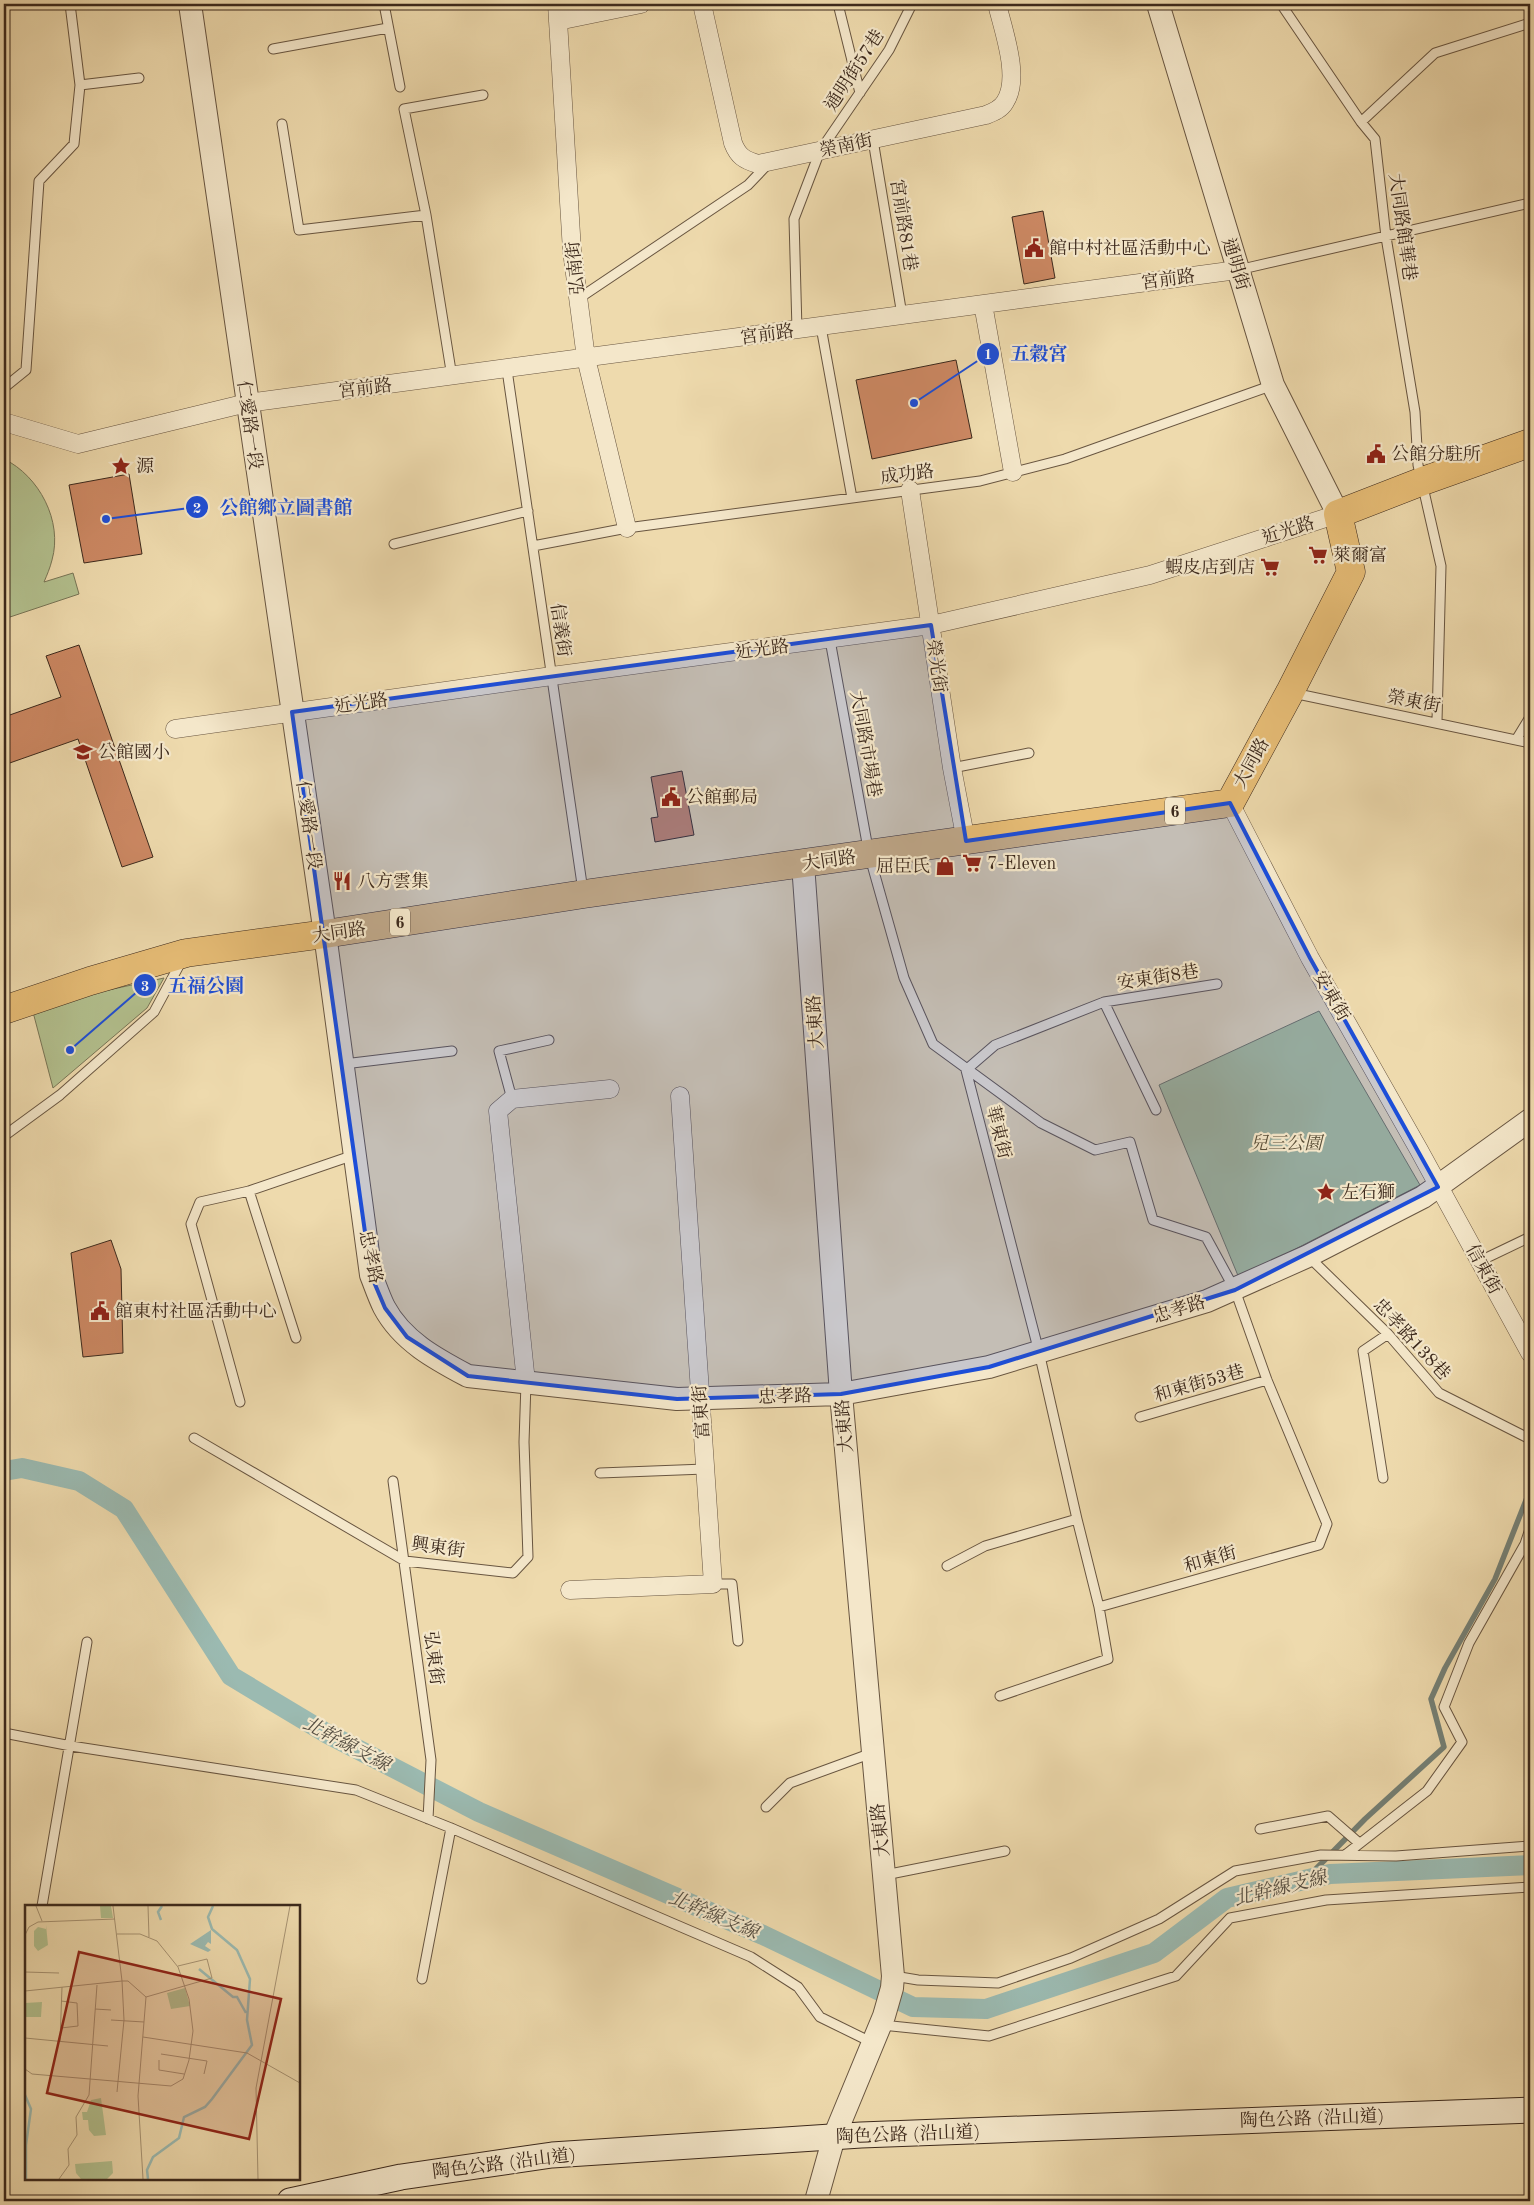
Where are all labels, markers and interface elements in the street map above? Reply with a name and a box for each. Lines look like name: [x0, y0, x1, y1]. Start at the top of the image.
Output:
street label: 通明街57巷: [820, 26, 888, 114]
street label: 榮南街: [818, 130, 874, 160]
street label: 大同路館華巷: [1386, 172, 1420, 282]
street label: 宮前路81巷: [887, 178, 921, 272]
street label: 通明街: [1219, 235, 1253, 293]
public building icon: 館中村社區活動中心: [1023, 237, 1045, 259]
place label: 館中村社區活動中心: [1049, 238, 1211, 258]
street label: 弘南街: [562, 240, 588, 296]
street label: 宮前路: [1140, 265, 1196, 293]
street label: 宮前路: [739, 320, 795, 348]
callout: 五穀宮: [975, 337, 1077, 371]
text: 五穀宮: [1010, 343, 1068, 365]
text: 1: [984, 348, 992, 363]
street label: 宮前路: [337, 375, 393, 401]
street label: 仁愛路一段: [234, 379, 266, 471]
public building icon: 公館分駐所: [1365, 443, 1387, 465]
place label: 公館分駐所: [1391, 444, 1481, 464]
place icon: 源: [110, 455, 132, 477]
place label: 源: [136, 457, 154, 476]
street label: 成功路: [879, 461, 935, 487]
callout: 公館鄉立圖書館: [184, 490, 362, 524]
text: 公館鄉立圖書館: [219, 497, 353, 519]
text: 2: [193, 502, 201, 517]
street label: 近光路: [1259, 512, 1317, 548]
supermarket icon: 萊爾富: [1307, 544, 1329, 566]
place label: 萊爾富: [1333, 545, 1387, 565]
supermarket icon: 蝦皮店到店: [1259, 556, 1281, 578]
place label: 蝦皮店到店: [1165, 557, 1255, 577]
street label: 信義街: [547, 602, 575, 658]
street label: 近光路: [734, 636, 790, 662]
street label: 榮光街: [923, 638, 951, 694]
street label: 榮東街: [1386, 686, 1442, 716]
street label: 近光路: [333, 689, 389, 717]
street label: 大同路市場巷: [847, 689, 885, 799]
street label: 大同路: [1229, 735, 1273, 791]
school or university icon: 公館國小: [72, 741, 94, 763]
place label: 公館國小: [98, 742, 170, 762]
street label: 仁愛路一段: [293, 779, 325, 871]
public building icon: 公館郵局: [660, 786, 682, 808]
place label: 公館郵局: [686, 787, 758, 807]
road number: 6: [1165, 798, 1185, 824]
street label: 大同路: [801, 846, 857, 874]
supermarket icon: 7-Eleven: [961, 852, 983, 874]
shop icon: 屈臣氏: [934, 855, 956, 877]
place label: 7-Eleven: [987, 855, 1057, 873]
place label: 屈臣氏: [876, 857, 930, 876]
restaurant icon: 八方雲集: [331, 870, 353, 892]
place label: 八方雲集: [357, 871, 429, 891]
road number: 6: [390, 909, 410, 936]
street label: 大同路: [311, 918, 367, 946]
street label: 安東街8巷: [1116, 961, 1200, 993]
callout: 五福公園: [133, 968, 254, 1002]
street label: 安東街: [1310, 968, 1354, 1024]
text: 五福公園: [168, 975, 244, 997]
text: 3: [141, 980, 149, 995]
street label: 大東路: [803, 994, 827, 1050]
street label: 華東街: [983, 1103, 1015, 1161]
park label: 兒三公園: [1250, 1133, 1325, 1153]
place icon: 左石獅: [1315, 1181, 1337, 1203]
place label: 左石獅: [1341, 1182, 1395, 1202]
street label: 忠孝路: [356, 1229, 386, 1285]
street label: 信東街: [1462, 1241, 1506, 1297]
street label: 忠孝路: [1150, 1292, 1208, 1326]
street label: 忠孝路138巷: [1369, 1294, 1455, 1384]
public building icon: 館東村社區活動中心: [89, 1300, 111, 1322]
place label: 館東村社區活動中心: [115, 1301, 277, 1321]
street label: 和東街53巷: [1152, 1361, 1246, 1405]
street label: 富東街: [689, 1384, 713, 1440]
street label: 忠孝路: [758, 1385, 812, 1407]
street label: 大東路: [832, 1398, 856, 1454]
street label: 興東街: [410, 1533, 466, 1561]
street label: 和東街: [1181, 1542, 1239, 1576]
street label: 弘東街: [421, 1630, 447, 1686]
water label: 北幹線支線: [299, 1713, 395, 1777]
street label: 大東路: [867, 1802, 893, 1858]
water label: 北幹線支線: [1232, 1866, 1331, 1910]
water label: 北幹線支線: [666, 1887, 763, 1944]
inset map: [25, 1905, 300, 2180]
street label: 陶色公路 (沿山道): [1240, 2105, 1384, 2131]
street label: 陶色公路 (沿山道): [836, 2121, 980, 2147]
street label: 陶色公路 (沿山道): [431, 2144, 577, 2182]

